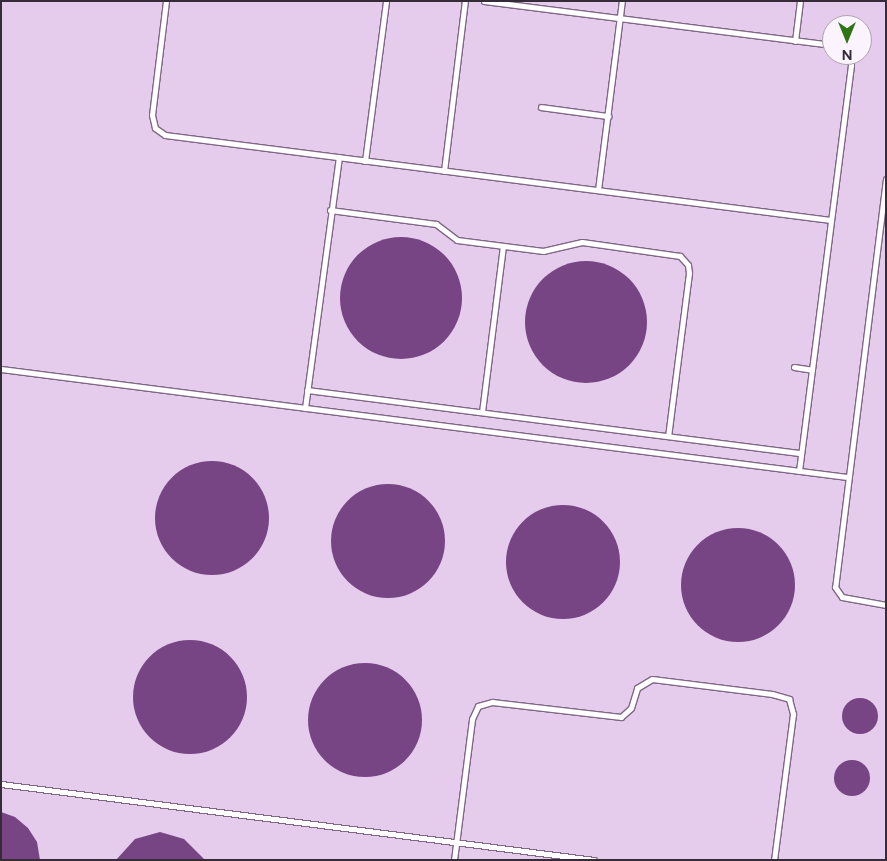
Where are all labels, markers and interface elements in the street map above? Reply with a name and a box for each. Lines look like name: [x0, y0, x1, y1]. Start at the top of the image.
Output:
north arrow: [822, 15, 872, 65]
text: N: [842, 46, 852, 63]

